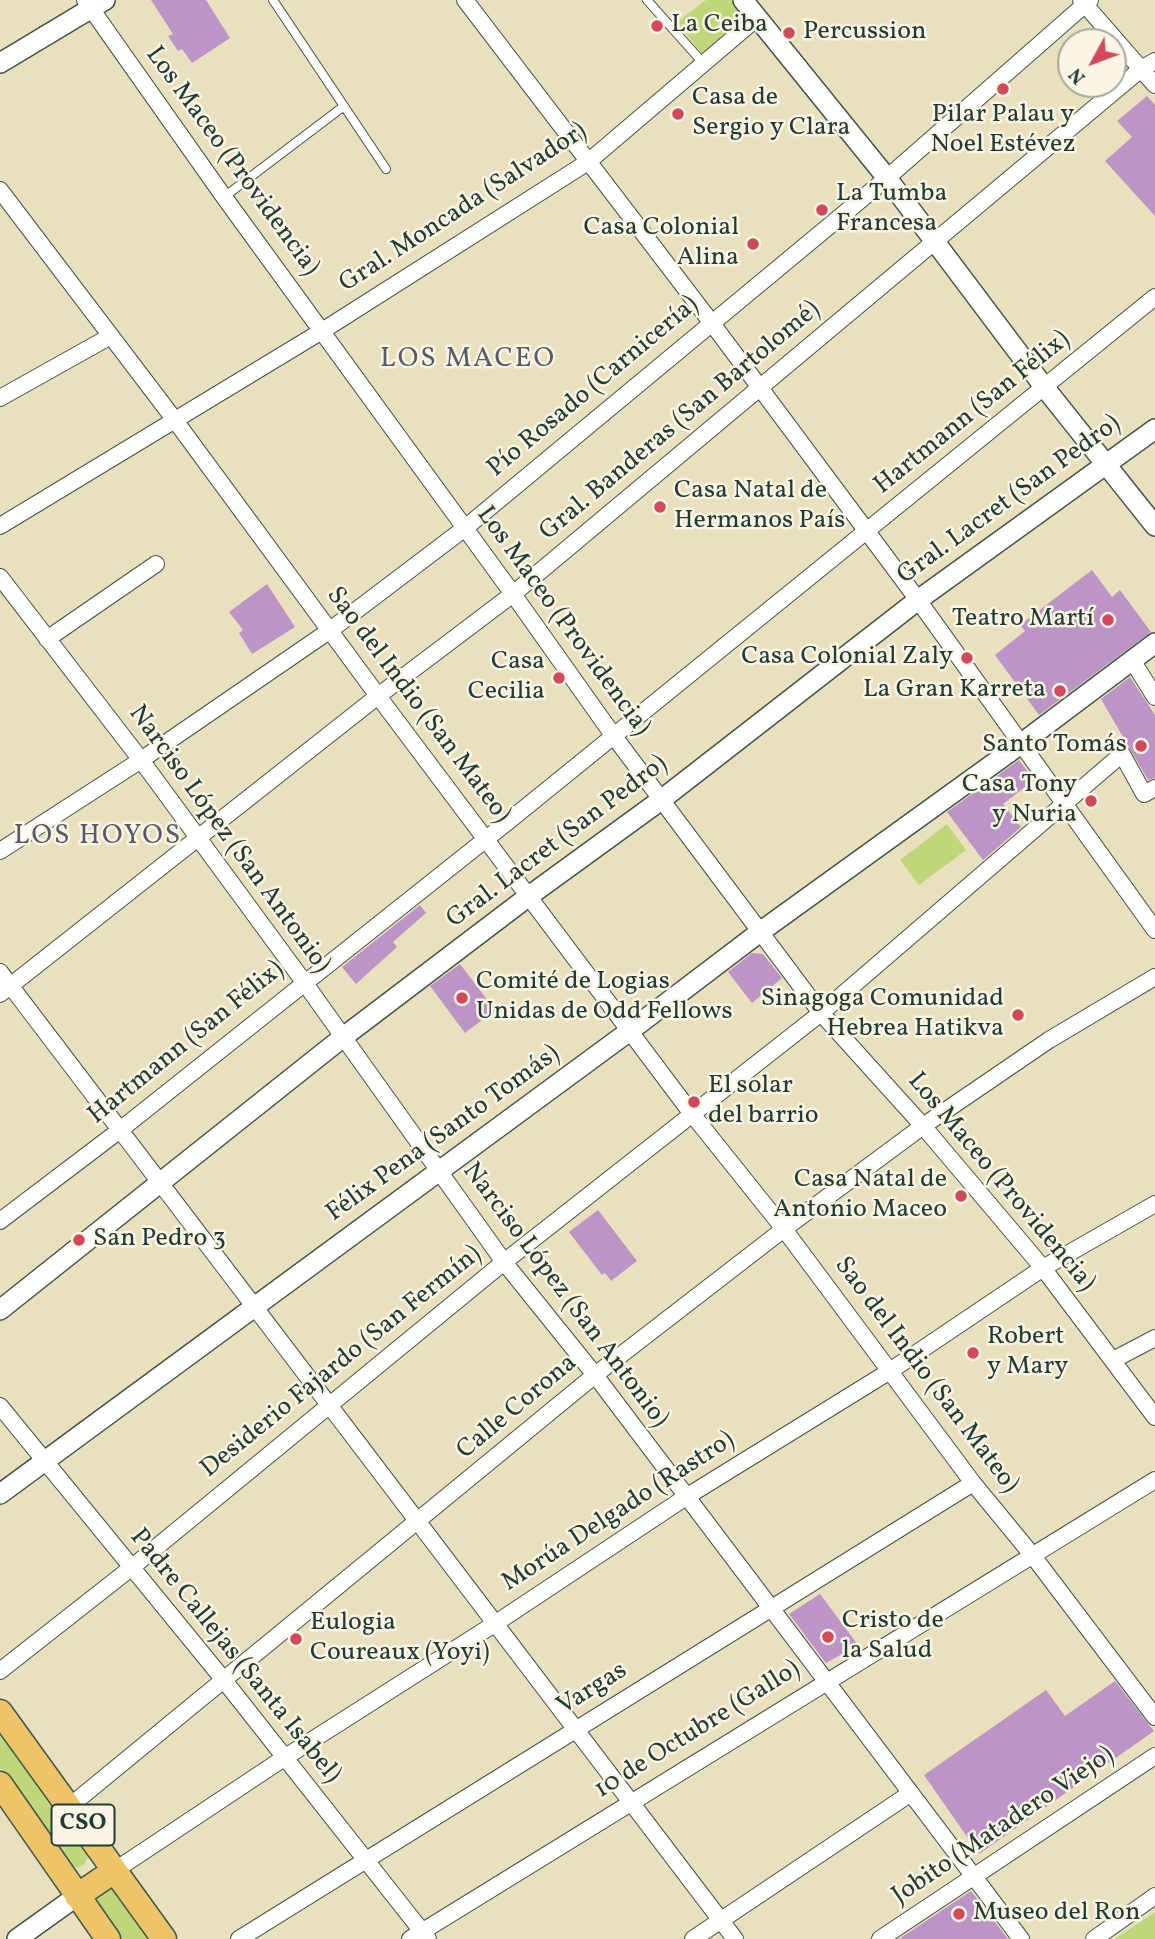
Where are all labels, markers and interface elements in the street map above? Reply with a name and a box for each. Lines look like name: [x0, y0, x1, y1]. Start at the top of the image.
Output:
place label: La Ceiba: [671, 10, 768, 42]
place label: Percussion: [803, 17, 927, 49]
marker: La Ceiba: [649, 18, 665, 34]
marker: Percussion: [781, 25, 797, 41]
north arrow: [1057, 28, 1127, 98]
street label: Los Maceo (Providencia): [137, 41, 325, 283]
text: N: [1063, 62, 1092, 89]
marker: Pilar Palau y Noel Estévez: [995, 81, 1011, 97]
place label: Casa de Sergio y Clara: [692, 83, 851, 144]
place label: Pilar Palau y Noel Estévez: [931, 100, 1075, 162]
marker: Casa de Sergio y Clara: [670, 106, 686, 122]
street label: Gral. Moncada (Salvador): [334, 117, 594, 301]
place label: La Tumba Francesa: [836, 179, 947, 241]
marker: La Tumba Francesa: [814, 202, 830, 218]
place label: Casa Colonial Alina: [584, 213, 739, 274]
marker: Casa Colonial Alina: [745, 236, 761, 252]
street label: Pío Rosado (Carnicería): [482, 291, 706, 485]
street label: Gral. Banderas (San Bartolomé): [534, 296, 828, 548]
street label: Hartmann (San Félix): [869, 326, 1077, 502]
district label: LOS MACEO: [381, 344, 555, 378]
street label: Gral. Lacret (San Pedro): [892, 410, 1128, 592]
place label: Casa Natal de Hermanos País: [674, 476, 845, 538]
marker: Casa Natal de Hermanos País: [652, 499, 668, 515]
street label: Los Maceo (Providencia): [468, 501, 656, 743]
street label: Sao del Indio (San Mateo): [318, 582, 516, 830]
place label: Teatro Martí: [952, 604, 1094, 636]
marker: Teatro Martí: [1100, 612, 1116, 628]
place label: Casa Colonial Zaly: [741, 642, 953, 674]
place label: Casa Cecilia: [468, 647, 545, 708]
marker: Casa Colonial Zaly: [959, 650, 975, 666]
marker: Casa Cecilia: [551, 670, 567, 686]
place label: La Gran Karreta: [863, 675, 1046, 707]
marker: La Gran Karreta: [1052, 683, 1068, 699]
street label: Narciso López (San Antonio): [120, 700, 336, 980]
place label: Santo Tomás: [982, 730, 1127, 762]
marker: Santo Tomás: [1133, 738, 1149, 754]
street label: Gral. Lacret (San Pedro): [442, 750, 674, 936]
place label: Casa Tony y Nuria: [962, 770, 1077, 832]
marker: Casa Tony y Nuria: [1083, 793, 1099, 809]
district label: LOS HOYOS: [15, 821, 181, 855]
street label: Hartmann (San Félix): [83, 956, 291, 1132]
place label: Comité de Logias Unidas de Odd Fellows: [476, 967, 733, 1028]
place label: Sinagoga Comunidad Hebrea Hatikva: [761, 984, 1004, 1046]
marker: Comité de Logias Unidas de Odd Fellows: [454, 990, 470, 1006]
marker: Sinagoga Comunidad Hebrea Hatikva: [1010, 1007, 1026, 1023]
street label: Félix Pena (Santo Tomás): [321, 1040, 567, 1230]
street label: Los Maceo (Providencia): [899, 1067, 1101, 1299]
place label: El solar del barrio: [708, 1071, 819, 1132]
marker: El solar del barrio: [686, 1094, 702, 1110]
street label: Narciso López (San Antonio): [454, 1157, 674, 1435]
place label: Casa Natal de Antonio Maceo: [773, 1165, 947, 1226]
marker: Casa Natal de Antonio Maceo: [953, 1188, 969, 1204]
place label: San Pedro 3: [93, 1224, 226, 1256]
marker: San Pedro 3: [71, 1232, 87, 1248]
street label: Desiderio Fajardo (San Fermín): [195, 1240, 489, 1486]
street label: Sao del Indio (San Mateo): [826, 1252, 1024, 1500]
place label: Robert y Mary: [987, 1322, 1068, 1384]
marker: Robert y Mary: [965, 1345, 981, 1361]
street label: Calle Corona: [452, 1349, 584, 1467]
street label: Morúa Delgado (Rastro): [497, 1426, 741, 1600]
street label: Padre Callejas (Santa Isabel): [122, 1523, 346, 1791]
place label: Cristo de la Salud: [842, 1606, 944, 1668]
place label: Eulogia Coureaux (Yoyi): [310, 1608, 490, 1670]
marker: Cristo de la Salud: [820, 1629, 836, 1645]
marker: Eulogia Coureaux (Yoyi): [288, 1631, 304, 1647]
street label: 10 de Octubre (Gallo): [589, 1655, 807, 1807]
street label: Vargas: [552, 1656, 634, 1724]
street label: Jobito (Matadero Viejo): [887, 1741, 1121, 1913]
road number: CSO: [52, 1804, 114, 1846]
place label: Museo del Ron: [973, 1898, 1140, 1930]
marker: Museo del Ron: [951, 1906, 967, 1922]

